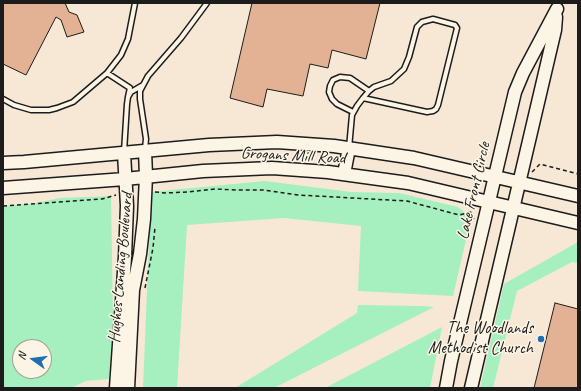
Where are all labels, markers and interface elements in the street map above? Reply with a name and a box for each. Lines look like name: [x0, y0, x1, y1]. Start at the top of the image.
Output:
street label: Lake Front Circle: [453, 140, 495, 242]
street label: Grogans Mill Road: [240, 143, 346, 169]
street label: Hughes Landing Boulevard: [104, 192, 138, 344]
place label: The Woodlands Methodist Church: [428, 319, 533, 359]
marker: The Woodlands Methodist Church: [536, 334, 546, 344]
north arrow: [12, 339, 52, 379]
text: N: [14, 351, 29, 361]

